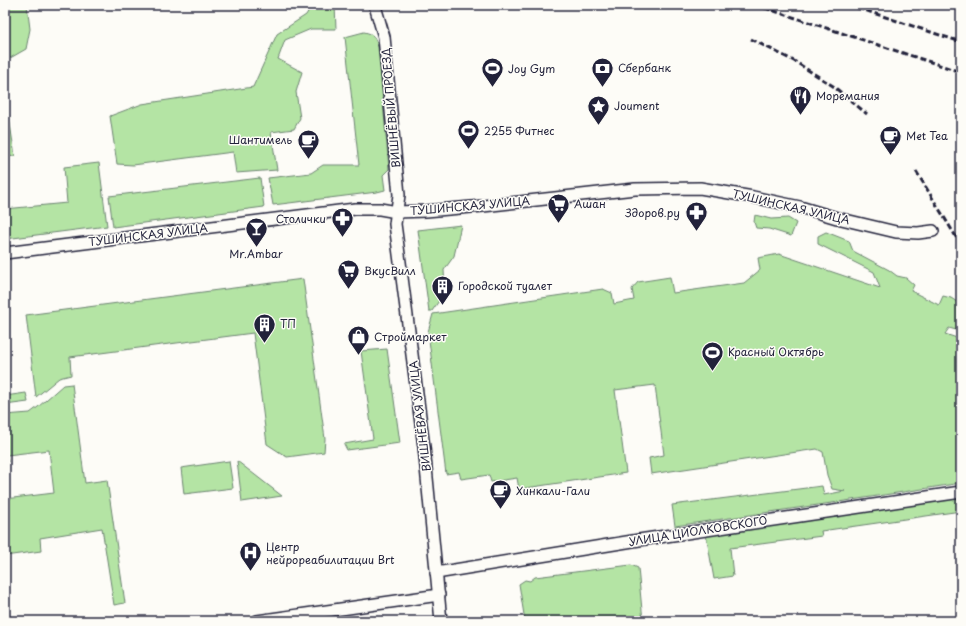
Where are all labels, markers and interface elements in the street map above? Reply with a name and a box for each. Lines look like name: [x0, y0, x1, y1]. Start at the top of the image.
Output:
street label: ВИШНЁВЫЙ ПРОЕЗД: [377, 47, 404, 169]
bank icon: Сбербанк: [589, 55, 615, 88]
sports icon: Joy Gym: [480, 56, 506, 89]
place label: Сбербанк: [618, 59, 672, 76]
place label: Joy Gym: [508, 60, 555, 77]
restaurant icon: Моремания: [787, 83, 813, 116]
place label: Моремания: [816, 87, 880, 104]
place icon: Joument: [586, 93, 612, 126]
place label: Joument: [614, 97, 660, 114]
sports icon: 2255 Фитнес: [455, 118, 481, 151]
place label: 2255 Фитнес: [484, 122, 554, 139]
cafe icon: Met Tea: [878, 123, 904, 156]
cafe icon: Шантимель: [295, 127, 321, 160]
place label: Met Tea: [906, 127, 948, 144]
place label: Шантимель: [229, 131, 292, 148]
street label: ТУШИНСКАЯ УЛИЦА: [731, 185, 852, 228]
supermarket icon: Ашан: [545, 191, 571, 224]
street label: ТУШИНСКАЯ УЛИЦА: [409, 192, 531, 219]
place label: Ашан: [574, 195, 606, 212]
pharmacy icon: Здоров.ру: [683, 200, 709, 233]
place label: Здоров.ру: [624, 204, 680, 221]
pharmacy icon: Столички: [329, 206, 355, 239]
place label: Столички: [276, 210, 326, 227]
bar icon: Mr.Ambar: [243, 215, 269, 248]
street label: ТУШИНСКАЯ УЛИЦА: [87, 219, 209, 250]
place label: Mr.Ambar: [229, 245, 283, 262]
supermarket icon: ВкусВилл: [335, 258, 361, 291]
place label: ВкусВилл: [364, 262, 416, 279]
building icon: Городской туалет: [430, 273, 456, 306]
place label: Городской туалет: [458, 277, 553, 294]
building icon: ТП: [252, 311, 278, 344]
place label: ТП: [280, 315, 296, 332]
shop icon: Строймаркет: [345, 324, 371, 357]
place label: Строймаркет: [374, 328, 447, 345]
sports icon: Красный Октябрь: [699, 339, 725, 372]
place label: Красный Октябрь: [728, 343, 824, 360]
street label: ВИШНЁВАЯ УЛИЦА: [404, 359, 435, 473]
cafe icon: Хинкали-Гали: [488, 478, 514, 511]
place label: Хинкали-Гали: [516, 482, 590, 499]
street label: УЛИЦА ЦИОЛКОВСКОГО: [627, 511, 768, 550]
place label: Центр нейрореабилитации Brt: [266, 538, 395, 568]
hospital icon: Центр нейрореабилитации Brt: [237, 540, 263, 573]

